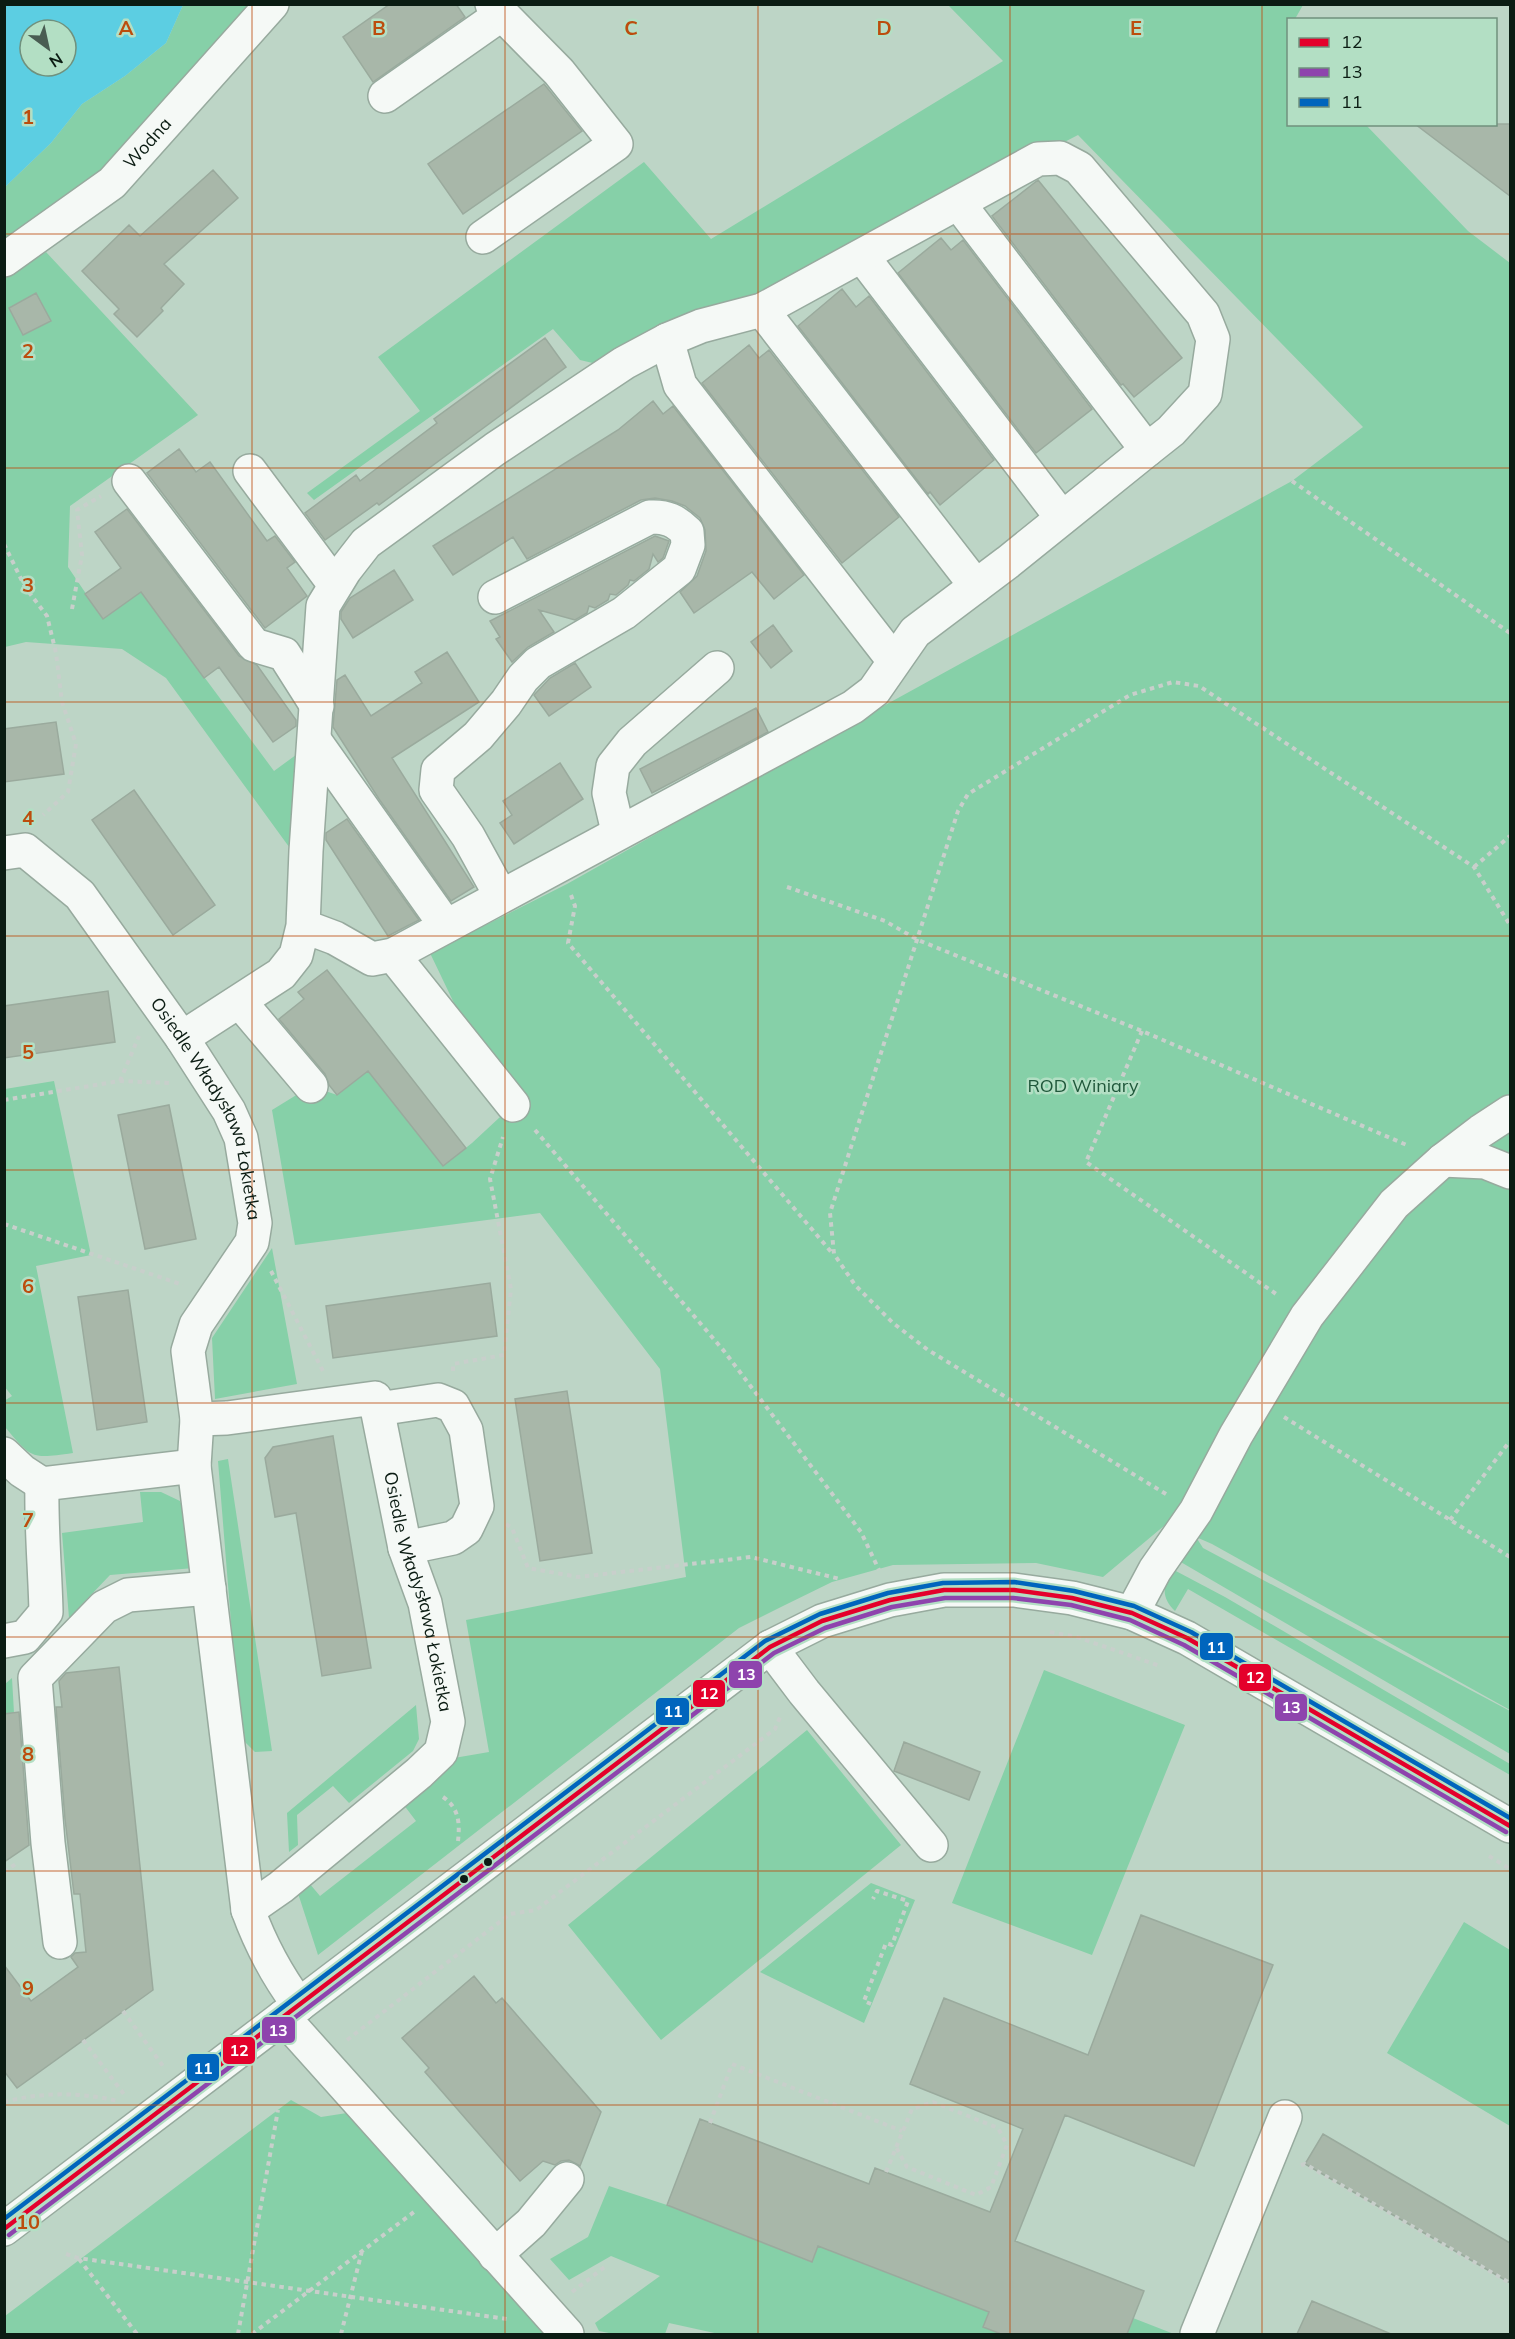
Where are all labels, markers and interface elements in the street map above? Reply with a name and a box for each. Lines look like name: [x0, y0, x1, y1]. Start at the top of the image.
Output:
text: A: [119, 15, 134, 40]
text: B: [372, 15, 386, 40]
text: C: [624, 15, 638, 40]
text: D: [876, 15, 892, 40]
text: E: [1130, 15, 1142, 40]
north arrow: [18, 18, 78, 78]
legend: [1287, 18, 1497, 126]
text: 12: [1341, 30, 1363, 53]
text: N: [46, 49, 67, 72]
text: 13: [1341, 60, 1363, 83]
text: 11: [1341, 90, 1363, 113]
text: 1: [22, 104, 34, 129]
street label: Wodna: [118, 112, 176, 173]
text: 2: [22, 338, 34, 363]
text: 3: [22, 572, 34, 597]
text: 4: [22, 805, 34, 830]
street label: Osiedle Władysława Łokietka: [146, 993, 266, 1222]
text: 5: [22, 1039, 34, 1064]
park label: ROD Winiary: [1028, 1074, 1139, 1097]
text: 6: [22, 1273, 34, 1298]
street label: Osiedle Władysława Łokietka: [379, 1470, 458, 1713]
text: 7: [22, 1507, 34, 1532]
line badge: 11: [1199, 1632, 1234, 1661]
text: 11: [1206, 1637, 1226, 1657]
line badge: 13: [728, 1660, 763, 1689]
line badge: 12: [1238, 1663, 1272, 1692]
text: 13: [736, 1664, 756, 1684]
text: 12: [1245, 1667, 1265, 1687]
line badge: 12: [692, 1679, 726, 1708]
text: 12: [699, 1683, 719, 1703]
line badge: 13: [1274, 1693, 1308, 1722]
line badge: 11: [655, 1697, 690, 1726]
text: 13: [1281, 1697, 1301, 1717]
text: 11: [663, 1701, 683, 1721]
text: 8: [22, 1741, 34, 1766]
unlabelled marker: [482, 1856, 494, 1868]
unlabelled marker: [458, 1873, 470, 1885]
text: 9: [22, 1975, 34, 2000]
line badge: 13: [261, 2016, 296, 2044]
text: 13: [268, 2020, 288, 2040]
line badge: 12: [222, 2036, 256, 2065]
text: 12: [229, 2040, 249, 2060]
line badge: 11: [186, 2053, 220, 2082]
text: 11: [193, 2058, 213, 2078]
text: 10: [16, 2209, 40, 2234]

